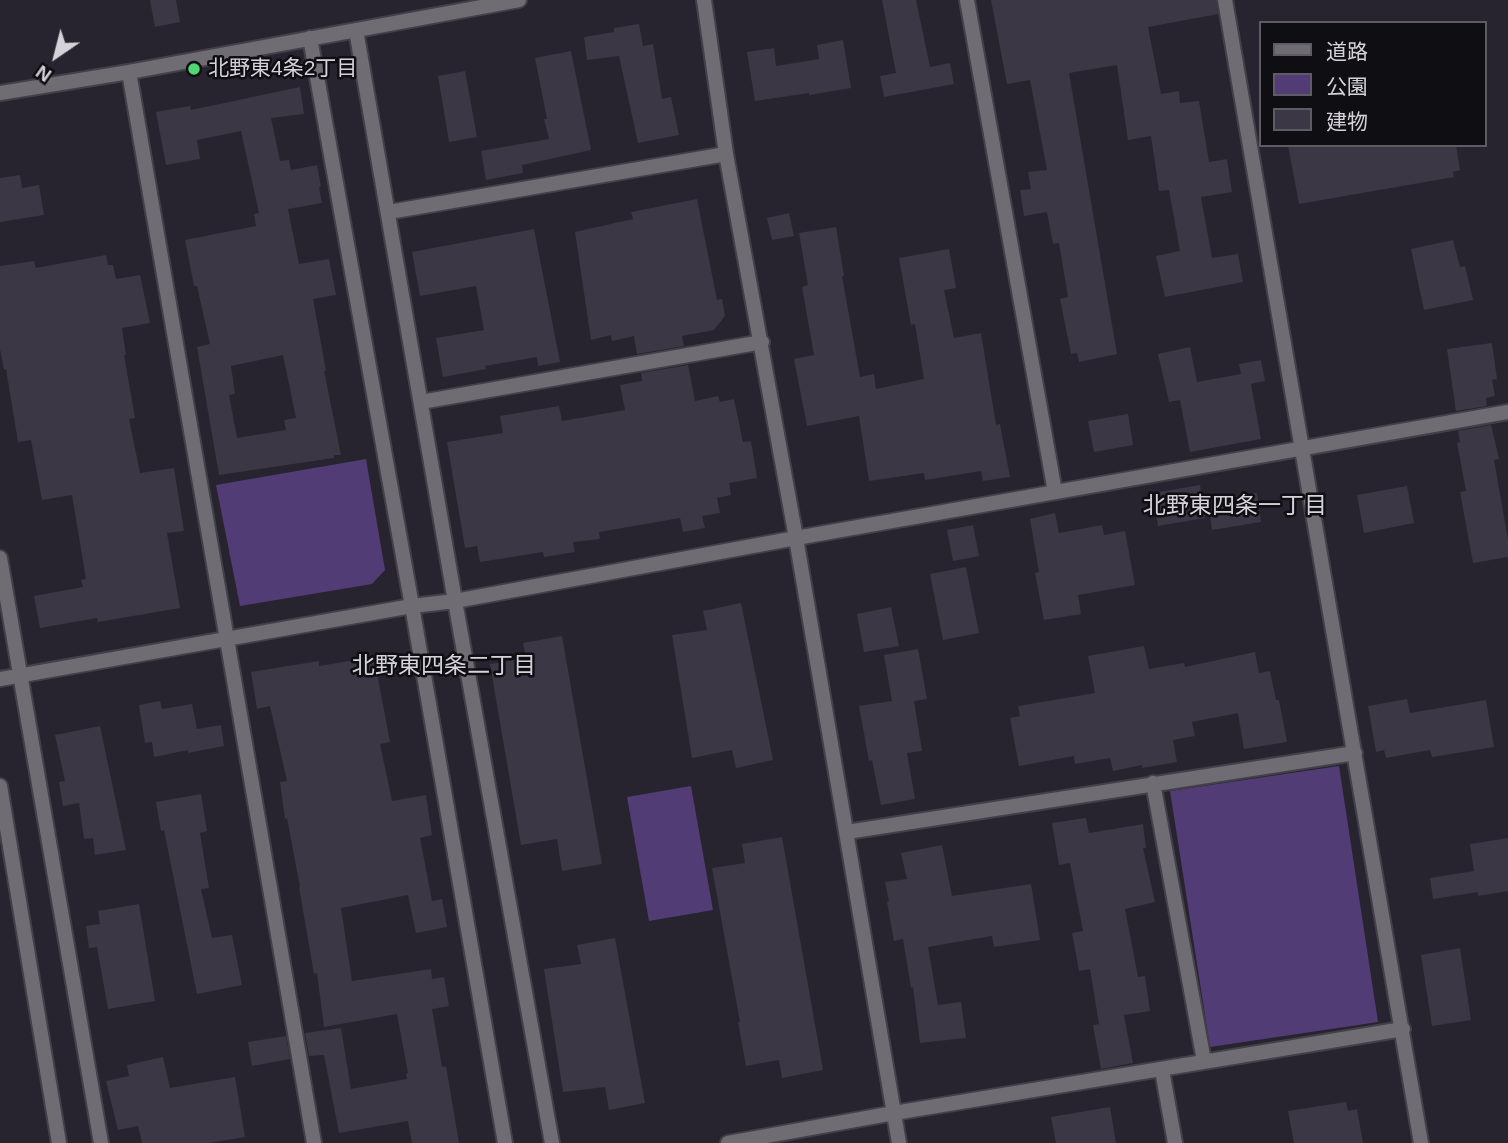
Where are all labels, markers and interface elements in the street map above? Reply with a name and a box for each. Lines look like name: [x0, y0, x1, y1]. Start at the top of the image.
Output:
north arrow: [21, 21, 91, 91]
legend: [1260, 21, 1487, 147]
text: 道路: [1326, 40, 1368, 63]
place label: 北野東4条2丁目: [208, 56, 357, 82]
text: N: [32, 61, 55, 86]
marker: 北野東4条2丁目: [186, 61, 202, 77]
text: 公園: [1326, 75, 1368, 98]
text: 建物: [1326, 110, 1368, 133]
district label: 北野東四条一丁目: [1143, 493, 1327, 521]
district label: 北野東四条二丁目: [352, 653, 536, 681]

